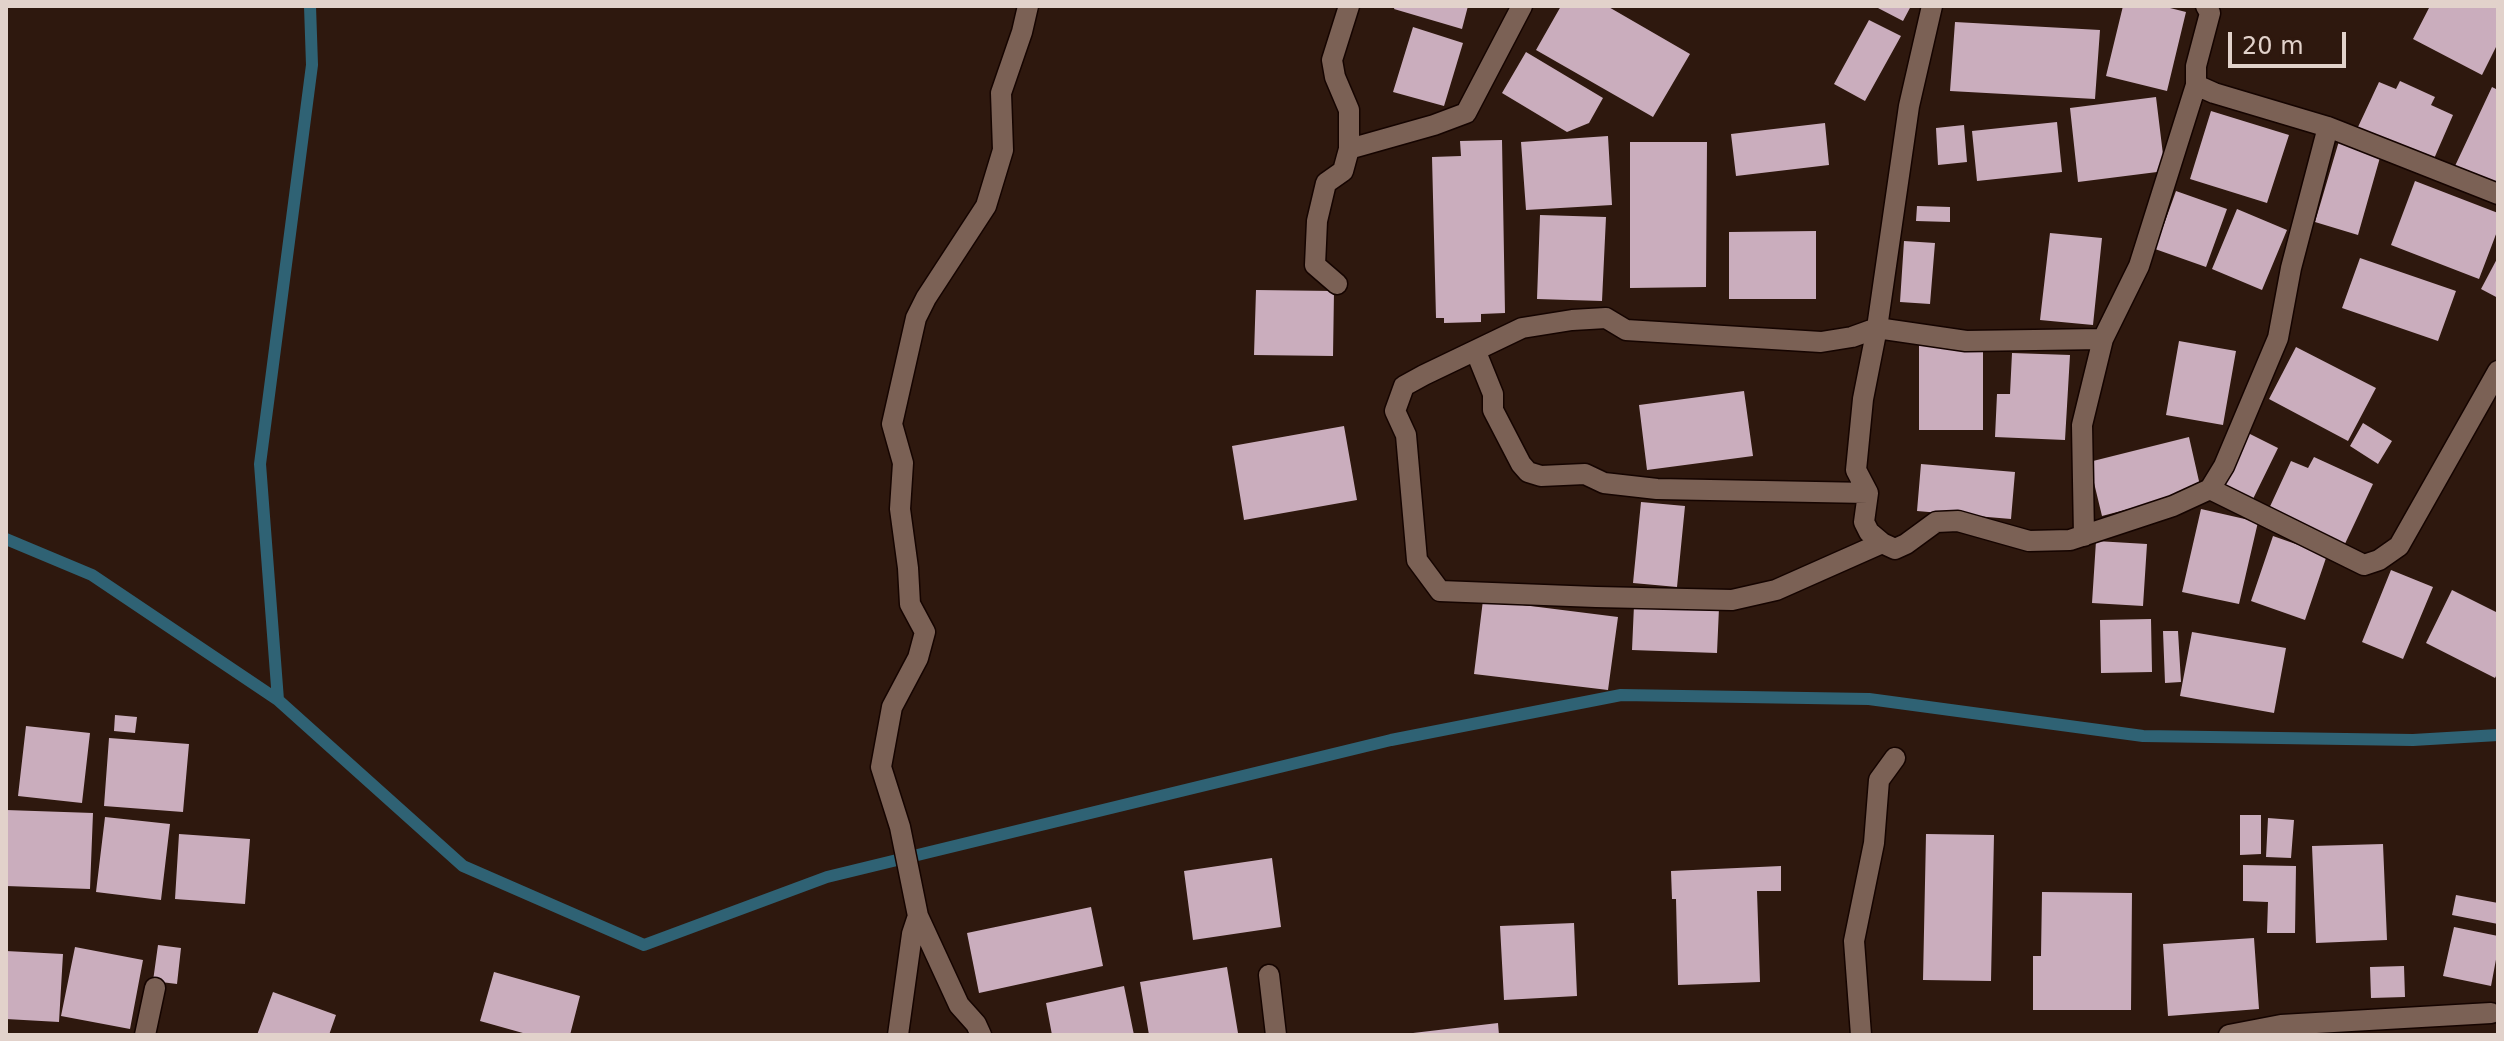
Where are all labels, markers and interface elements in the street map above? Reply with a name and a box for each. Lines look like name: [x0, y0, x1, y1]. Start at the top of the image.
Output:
scale bar: [2232, 16, 2350, 66]
text: 20 m: [2242, 32, 2304, 60]

